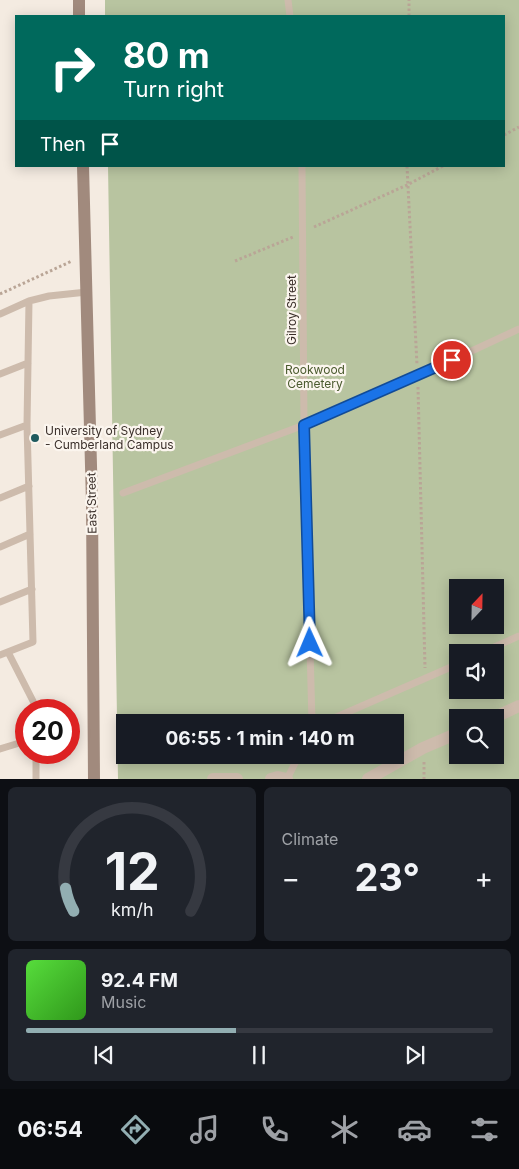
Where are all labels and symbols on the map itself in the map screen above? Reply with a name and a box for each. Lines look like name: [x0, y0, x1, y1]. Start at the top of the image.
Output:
street label: Gilroy Street: [284, 275, 299, 345]
pin: [431, 339, 473, 381]
park label: Rookwood Cemetery: [285, 362, 345, 391]
place label: University of Sydney - Cumberland Campus: [45, 423, 174, 452]
marker: University of Sydney - Cumberland Campus: [29, 432, 41, 444]
street label: East Street: [83, 472, 100, 534]
north arrow: [449, 579, 504, 634]
position arrow: [283, 616, 335, 668]
speed limit sign: 20: [15, 699, 80, 764]

